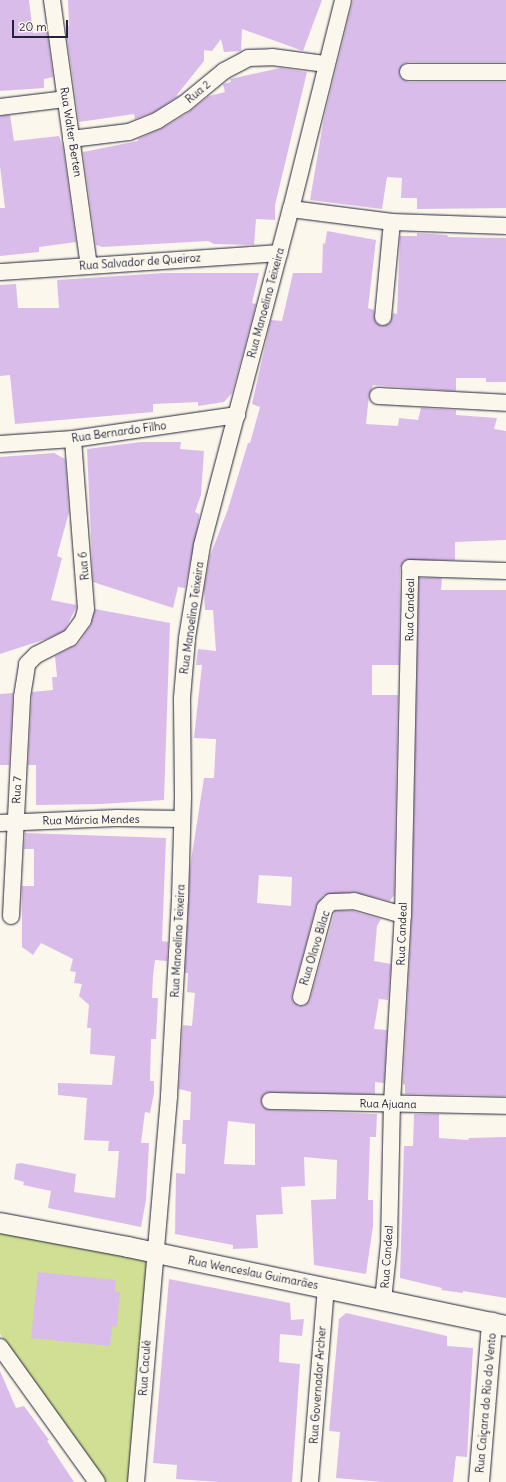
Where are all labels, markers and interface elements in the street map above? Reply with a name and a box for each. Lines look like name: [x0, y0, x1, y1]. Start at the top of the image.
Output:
scale bar: [14, 12, 70, 38]
text: 20 m: [19, 19, 47, 34]
street label: Rua 2: [183, 78, 213, 106]
street label: Rua Walter Berten: [57, 86, 85, 178]
street label: Rua Manoelino Teixeira: [245, 247, 287, 359]
street label: Rua Salvador de Queiroz: [79, 251, 201, 273]
street label: Rua Bernardo Filho: [71, 419, 167, 445]
street label: Rua 6: [76, 551, 92, 581]
street label: Rua Manoelino Teixeira: [178, 561, 206, 675]
street label: Rua Candeal: [403, 578, 417, 642]
street label: Rua 7: [10, 776, 24, 804]
street label: Rua Márcia Mendes: [42, 813, 140, 827]
street label: Rua Manoelino Teixeira: [168, 884, 188, 998]
street label: Rua Candeal: [394, 902, 410, 966]
street label: Rua Olavo Bilac: [297, 909, 333, 987]
street label: Rua Ajuana: [359, 1097, 417, 1111]
street label: Rua Candeal: [378, 1225, 396, 1289]
street label: Rua Wenceslau Guimarães: [187, 1254, 319, 1292]
street label: Rua Governador Archer: [307, 1326, 329, 1444]
street label: Rua Caiçara do Rio do Vento: [473, 1332, 499, 1474]
street label: Rua Caculé: [136, 1340, 154, 1396]

